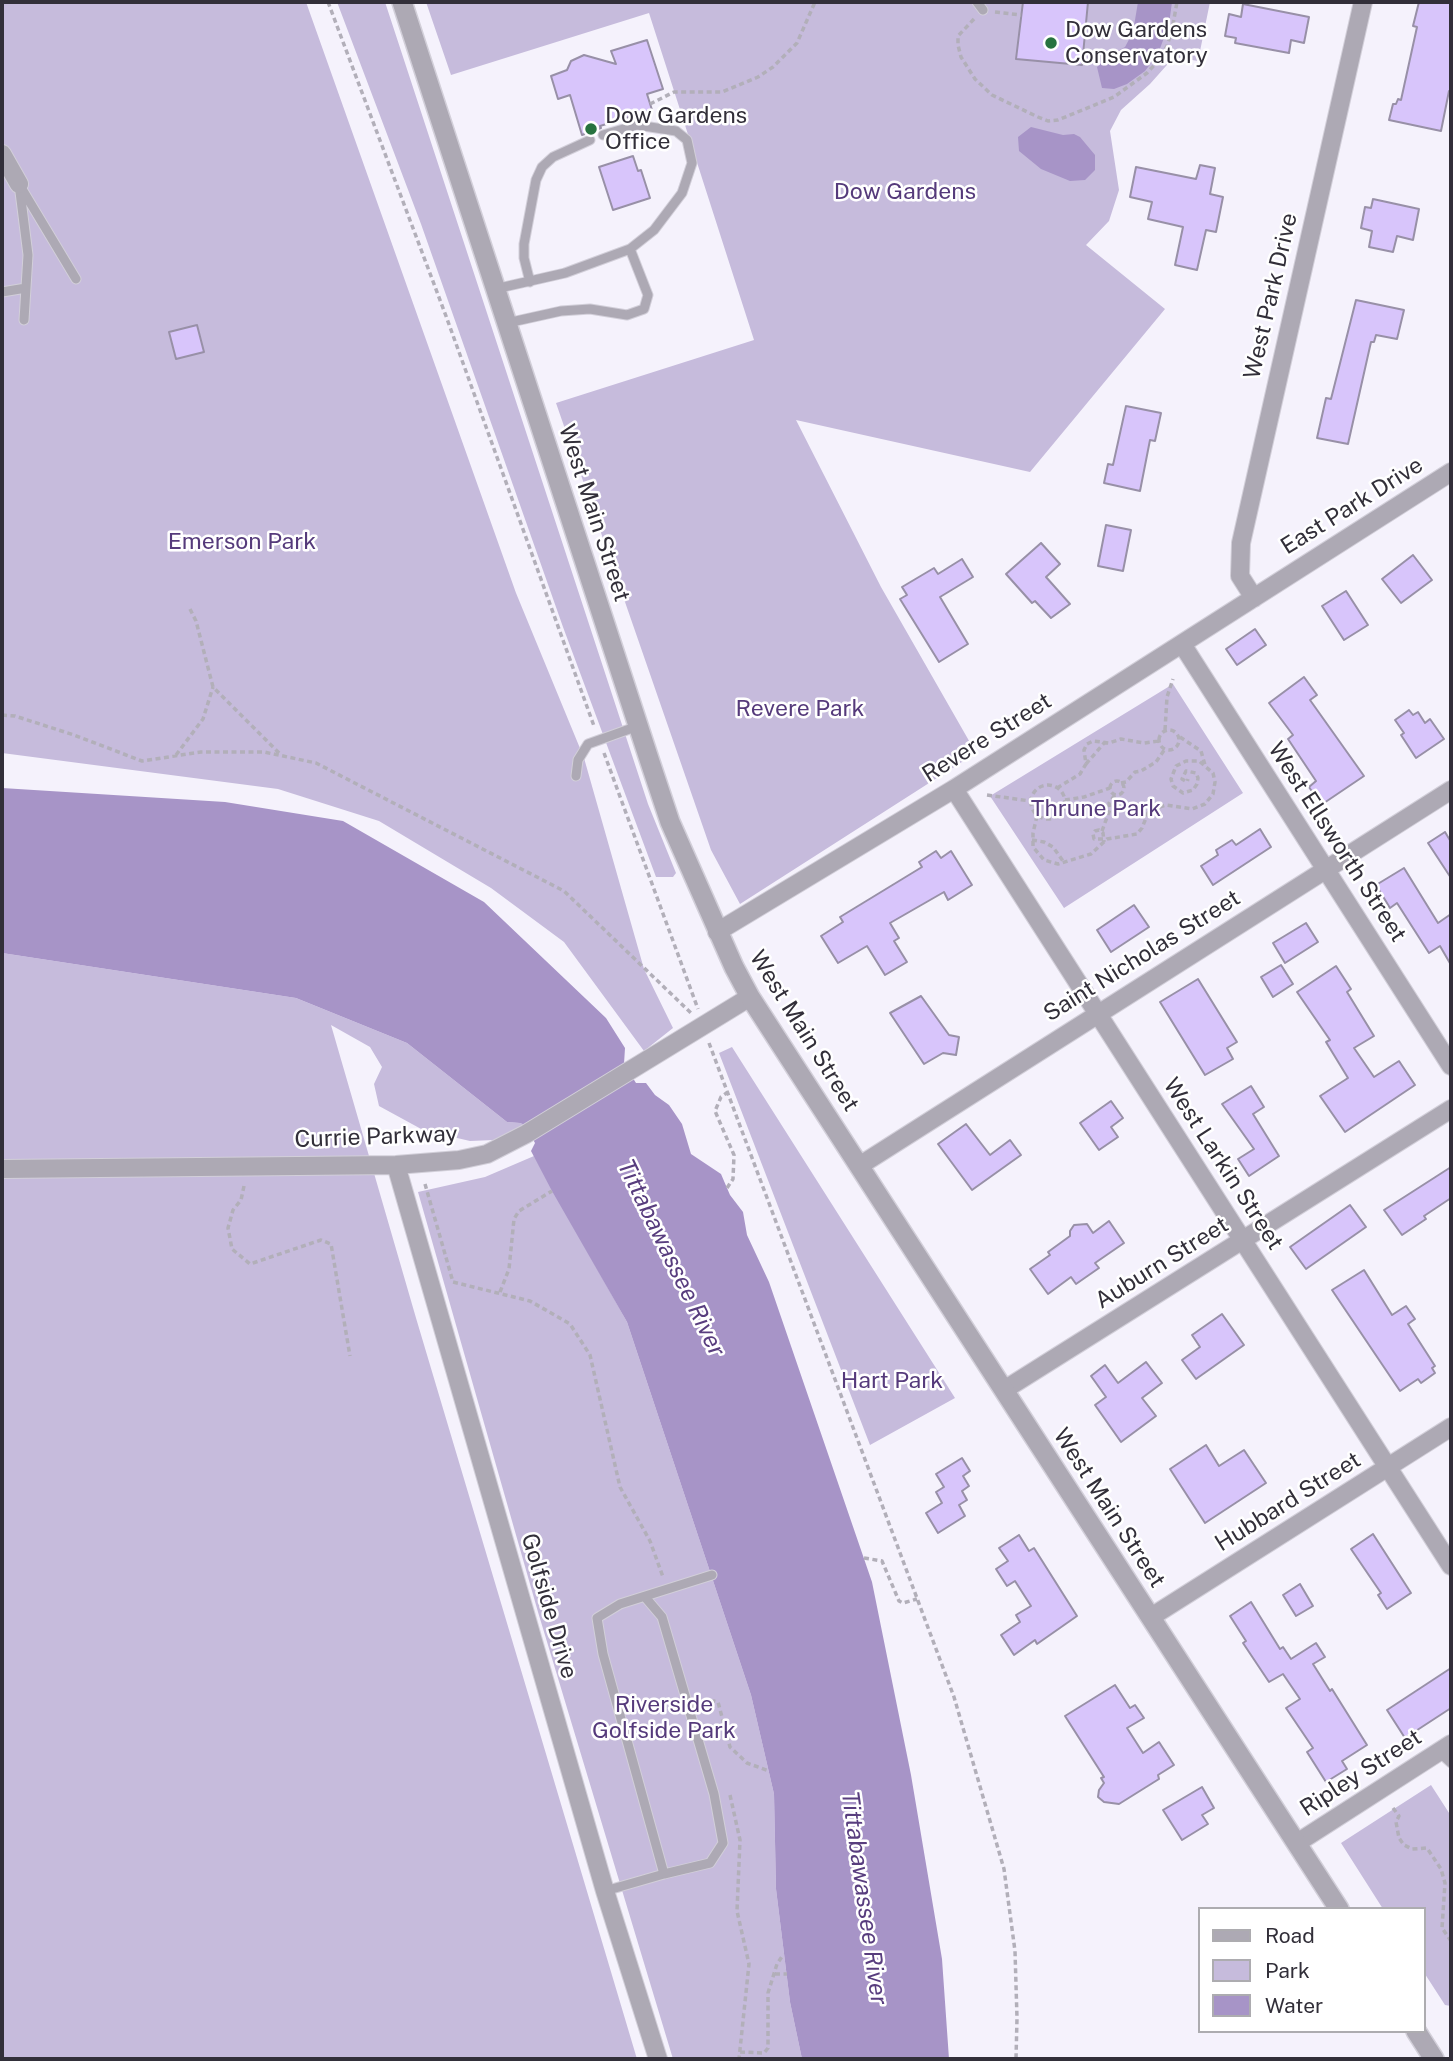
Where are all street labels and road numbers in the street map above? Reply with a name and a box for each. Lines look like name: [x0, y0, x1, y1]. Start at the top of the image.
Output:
street label: West Park Drive: [1238, 210, 1304, 382]
street label: West Main Street: [552, 421, 636, 605]
street label: East Park Drive: [1276, 451, 1428, 561]
street label: Revere Street: [917, 687, 1057, 789]
street label: West Ellsworth Street: [1262, 737, 1412, 947]
street label: Saint Nicholas Street: [1039, 884, 1245, 1028]
street label: West Main Street: [743, 945, 865, 1117]
street label: West Larkin Street: [1157, 1073, 1289, 1255]
street label: Currie Parkway: [294, 1120, 458, 1154]
street label: Auburn Street: [1090, 1211, 1234, 1315]
street label: West Main Street: [1047, 1423, 1171, 1593]
street label: Hubbard Street: [1210, 1446, 1366, 1558]
street label: Golfside Drive: [515, 1530, 583, 1682]
street label: Ripley Street: [1295, 1723, 1427, 1823]

